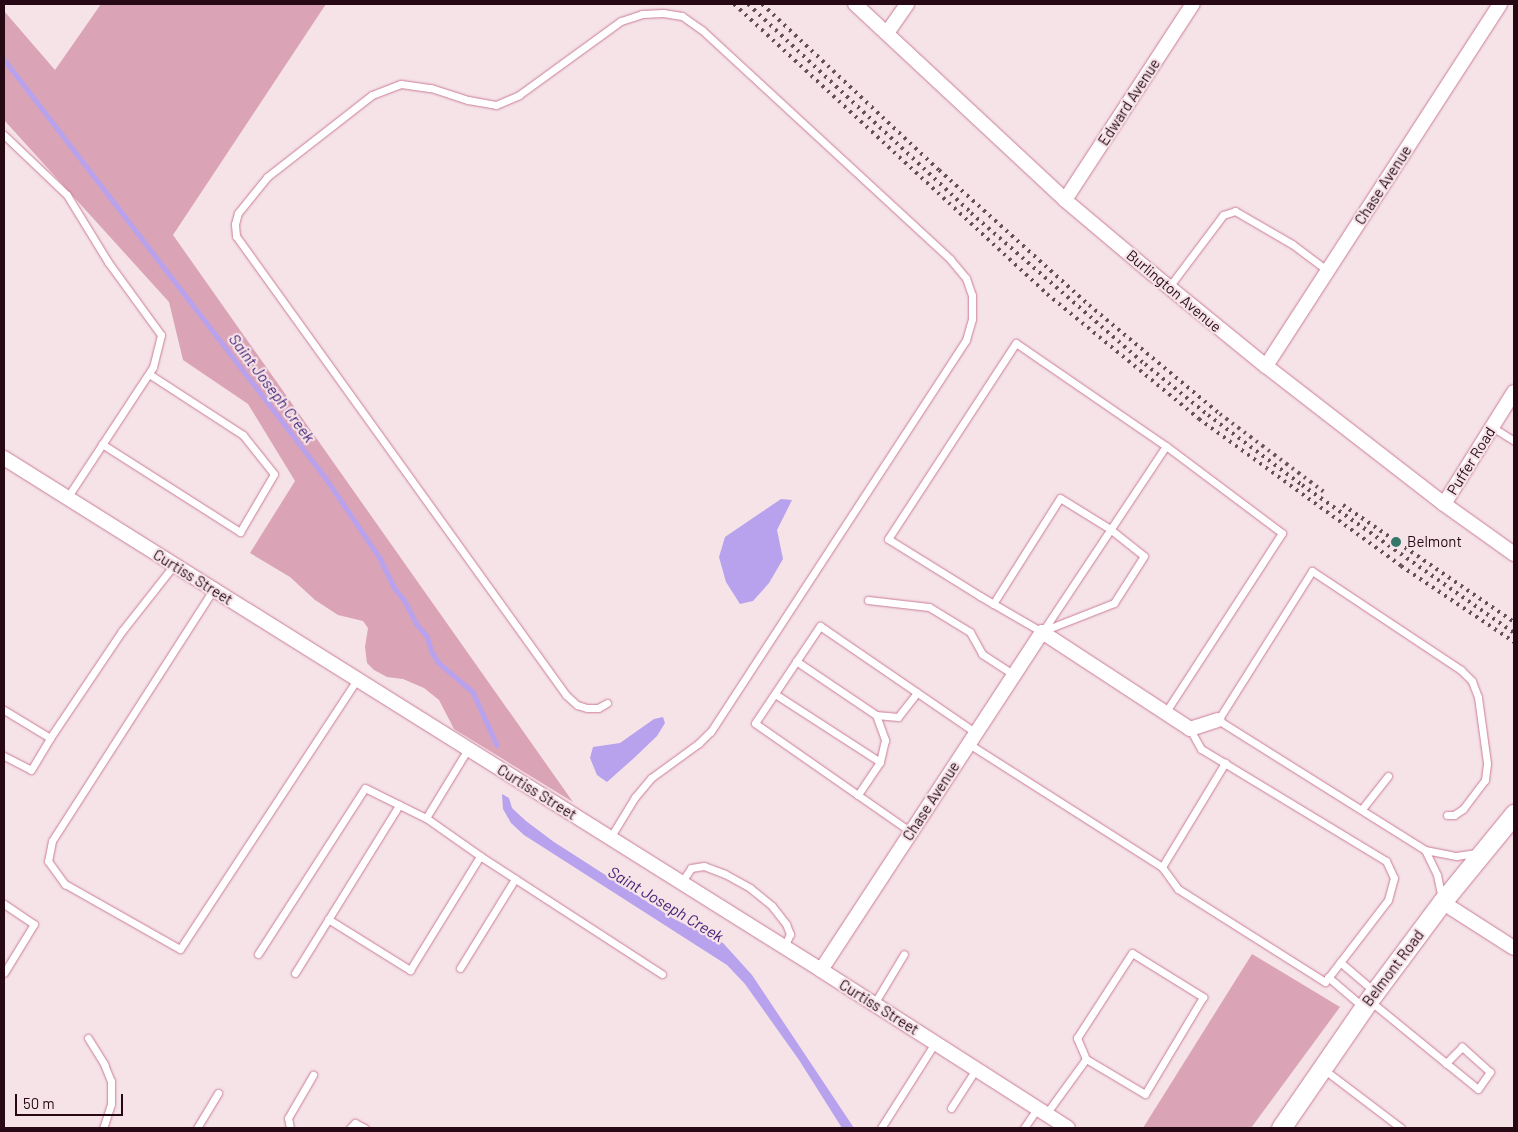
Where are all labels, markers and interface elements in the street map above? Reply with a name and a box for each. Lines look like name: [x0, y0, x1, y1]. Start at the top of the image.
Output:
street label: Edward Avenue: [1094, 55, 1164, 149]
street label: Chase Avenue: [1351, 142, 1415, 228]
street label: Burlington Avenue: [1123, 246, 1225, 336]
water label: Saint Joseph Creek: [225, 330, 319, 446]
street label: Puffer Road: [1443, 424, 1499, 498]
place label: Belmont: [1407, 533, 1462, 551]
marker: Belmont: [1389, 535, 1403, 549]
street label: Curtiss Street: [150, 545, 236, 609]
street label: Chase Avenue: [899, 758, 963, 844]
street label: Curtiss Street: [494, 760, 580, 824]
water label: Saint Joseph Creek: [605, 862, 727, 946]
street label: Belmont Road: [1358, 926, 1428, 1010]
street label: Curtiss Street: [836, 975, 922, 1039]
scale bar: [18, 1084, 125, 1116]
text: 50 m: [23, 1094, 55, 1112]

